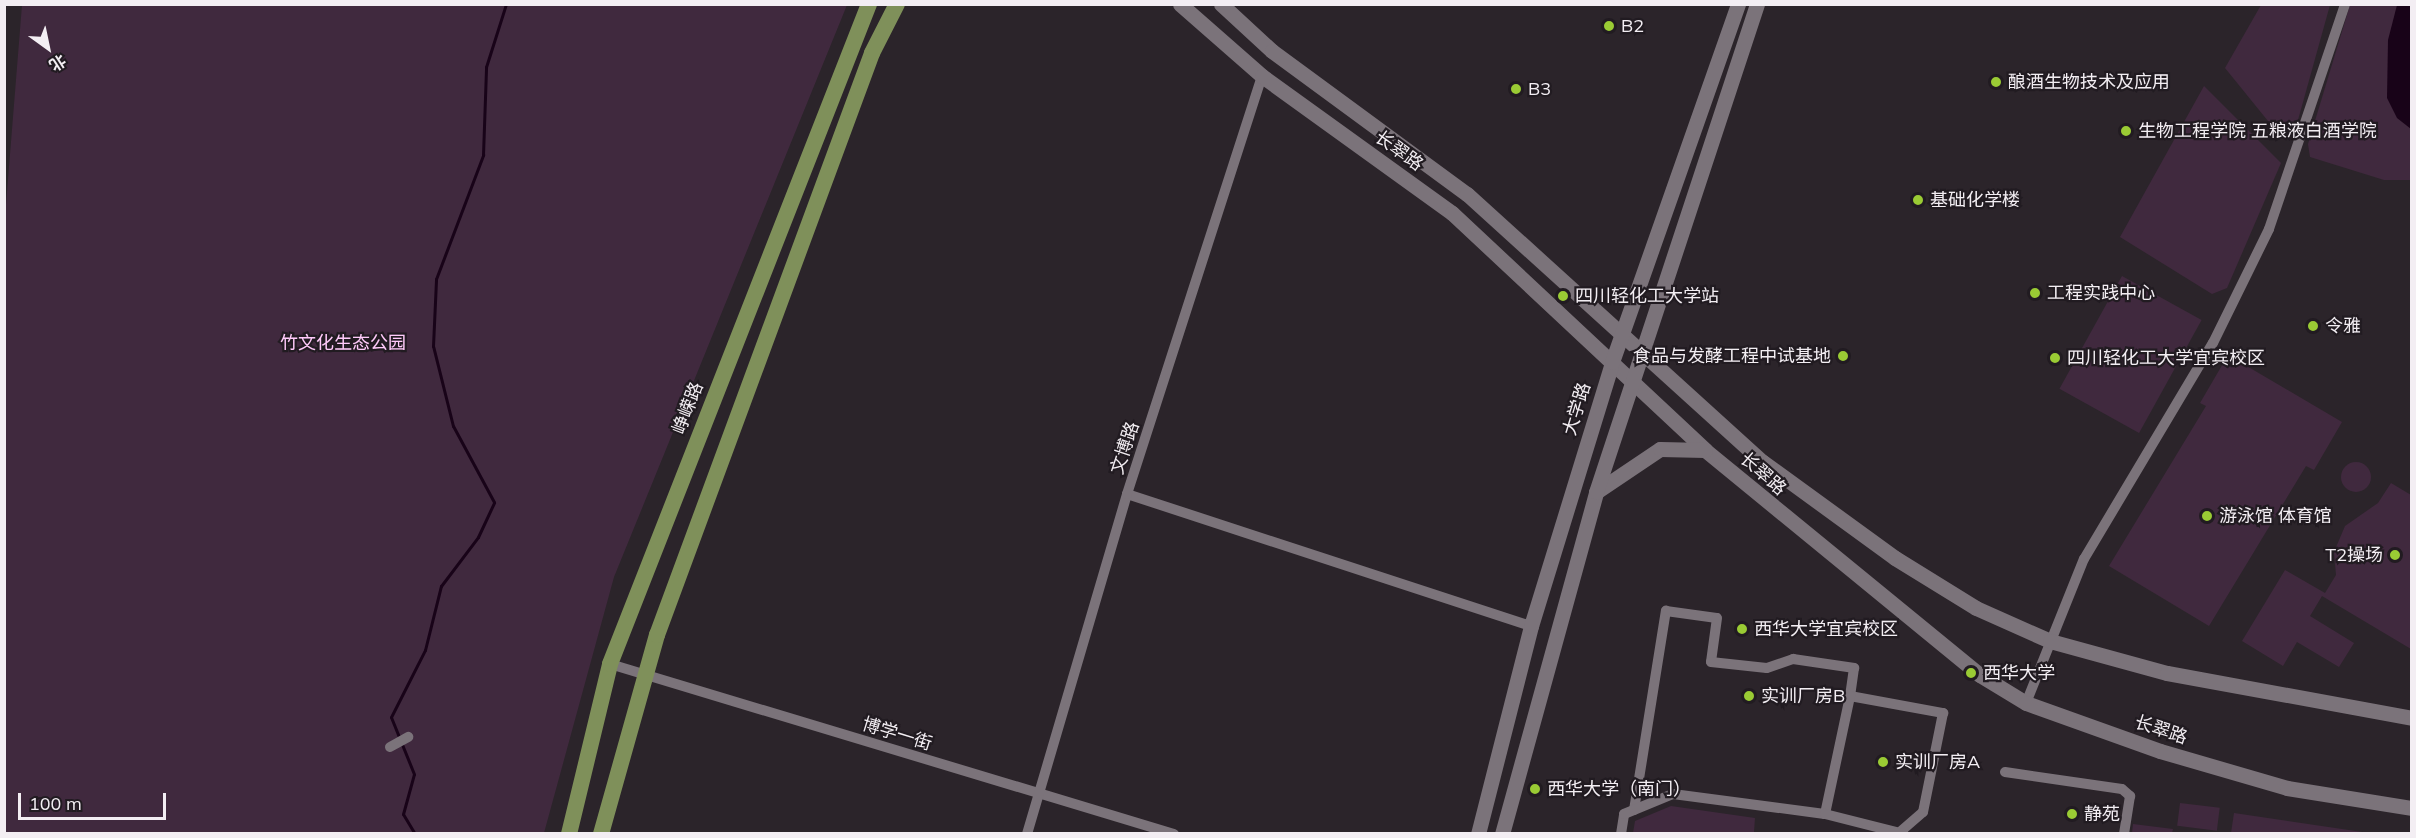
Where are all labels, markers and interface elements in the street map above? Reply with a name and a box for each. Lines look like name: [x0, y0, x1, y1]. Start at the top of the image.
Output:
place label: B2: [1621, 15, 1644, 37]
north arrow: [18, 18, 78, 78]
marker: B2: [1602, 19, 1616, 33]
text: 北: [46, 50, 70, 76]
place label: 酿酒生物技术及应用: [2008, 71, 2170, 93]
marker: 酿酒生物技术及应用: [1989, 75, 2003, 89]
place label: B3: [1528, 78, 1551, 100]
marker: B3: [1509, 82, 1523, 96]
place label: 生物工程学院 五粮液白酒学院: [2138, 120, 2377, 142]
marker: 生物工程学院 五粮液白酒学院: [2119, 124, 2133, 138]
street label: 长翠路: [1371, 126, 1427, 176]
place label: 基础化学楼: [1930, 189, 2020, 211]
marker: 基础化学楼: [1911, 193, 1925, 207]
place label: 工程实践中心: [2047, 282, 2155, 304]
place label: 四川轻化工大学站: [1575, 285, 1719, 307]
marker: 工程实践中心: [2028, 286, 2042, 300]
marker: 四川轻化工大学站: [1556, 289, 1570, 303]
place label: 令雅: [2325, 315, 2361, 337]
marker: 令雅: [2306, 319, 2320, 333]
park label: 竹文化生态公园: [280, 332, 406, 354]
place label: 食品与发酵工程中试基地: [1633, 345, 1831, 367]
place label: 四川轻化工大学宜宾校区: [2067, 347, 2265, 369]
marker: 食品与发酵工程中试基地: [1836, 349, 1850, 363]
marker: 四川轻化工大学宜宾校区: [2048, 351, 2062, 365]
street label: 峥嵘路: [668, 379, 708, 437]
street label: 大学路: [1559, 380, 1595, 438]
street label: 文博路: [1106, 419, 1144, 477]
street label: 长翠路: [1736, 448, 1790, 500]
place label: 游泳馆 体育馆: [2219, 505, 2332, 527]
marker: 游泳馆 体育馆: [2200, 509, 2214, 523]
place label: T2操场: [2325, 544, 2383, 566]
marker: T2操场: [2388, 548, 2402, 562]
place label: 西华大学宜宾校区: [1754, 618, 1898, 640]
marker: 西华大学宜宾校区: [1735, 622, 1749, 636]
place label: 西华大学: [1983, 662, 2055, 684]
marker: 西华大学: [1964, 666, 1978, 680]
place label: 实训厂房B: [1761, 685, 1845, 707]
marker: 实训厂房B: [1742, 689, 1756, 703]
street label: 长翠路: [2132, 711, 2190, 749]
street label: 博学一街: [859, 713, 935, 755]
place label: 实训厂房A: [1895, 751, 1980, 773]
marker: 实训厂房A: [1876, 755, 1890, 769]
place label: 西华大学（南门）: [1547, 778, 1691, 800]
scale bar: [21, 781, 170, 819]
marker: 西华大学（南门）: [1528, 782, 1542, 796]
text: 100 m: [29, 792, 82, 815]
place label: 静苑: [2084, 803, 2120, 825]
marker: 静苑: [2065, 807, 2079, 821]

